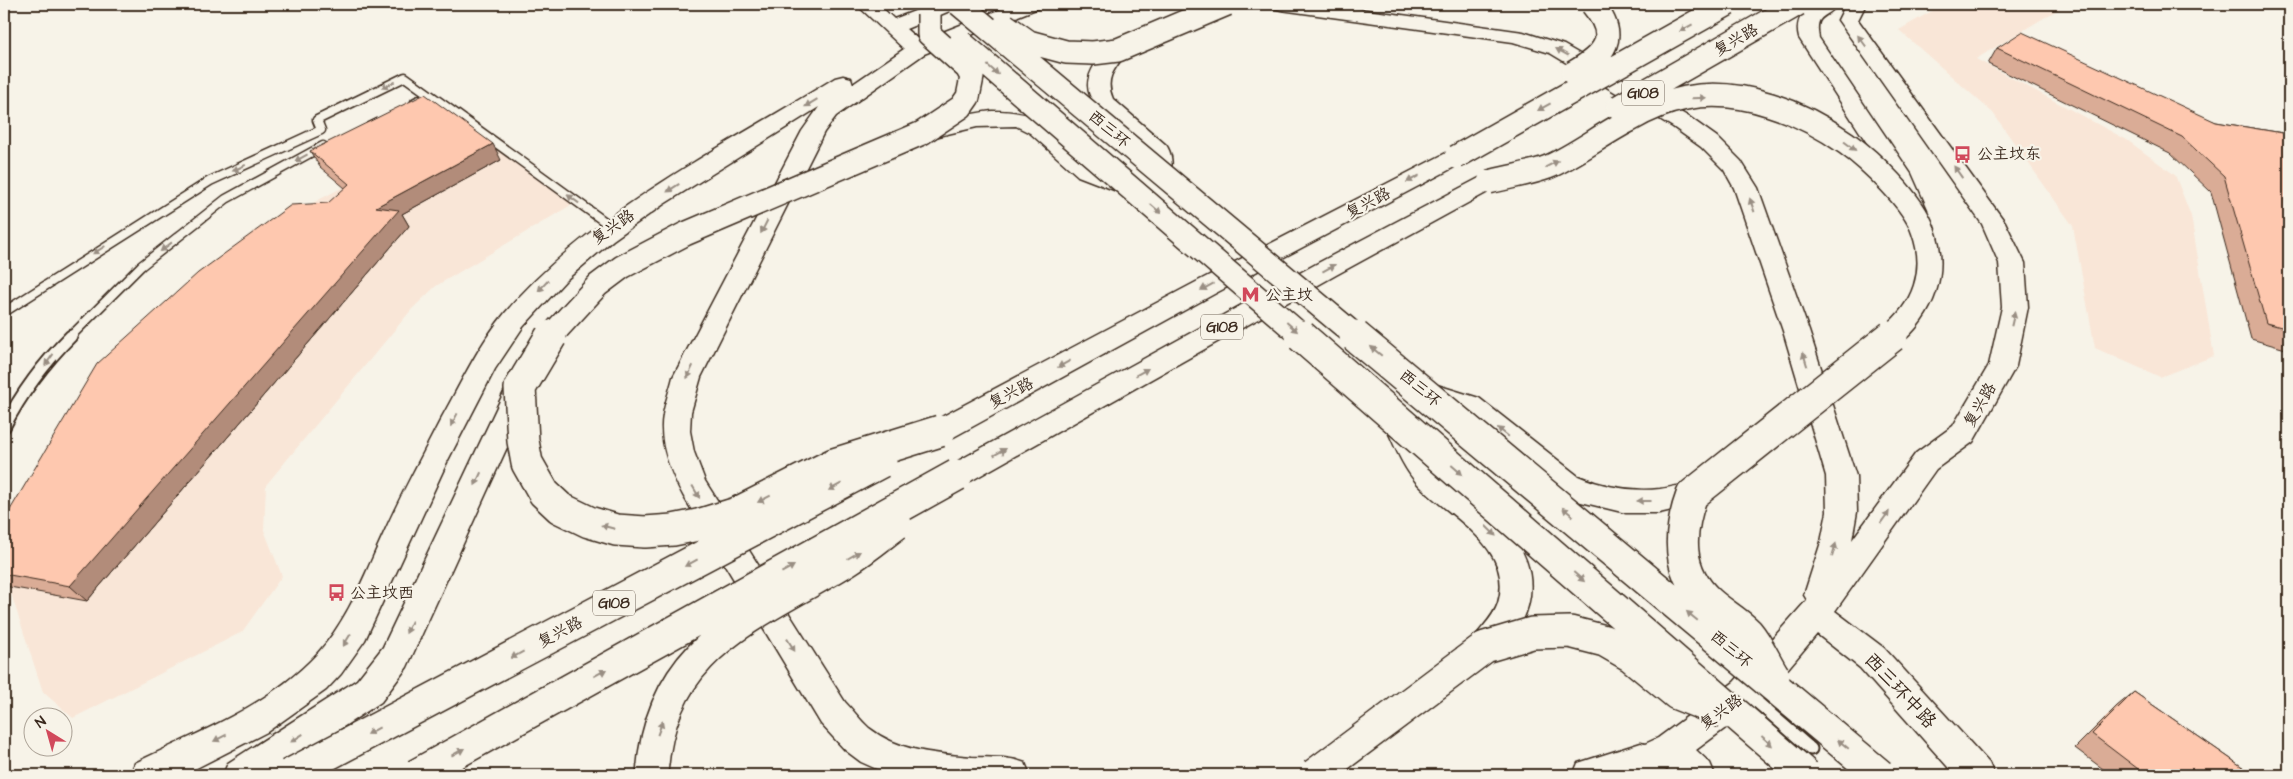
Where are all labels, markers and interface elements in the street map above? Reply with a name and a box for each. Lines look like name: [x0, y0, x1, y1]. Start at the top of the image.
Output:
street label: 复兴路: [1710, 18, 1762, 62]
one-way arrow: [1679, 23, 1693, 32]
one-way arrow: [1857, 34, 1867, 47]
one-way arrow: [1555, 48, 1570, 56]
one-way arrow: [986, 64, 999, 75]
road number: G108: [1622, 80, 1664, 106]
one-way arrow: [381, 82, 395, 90]
one-way arrow: [1691, 93, 1707, 101]
one-way arrow: [804, 98, 818, 107]
one-way arrow: [1537, 103, 1552, 111]
street label: 西三环: [1084, 105, 1134, 153]
one-way arrow: [1844, 141, 1857, 151]
place label: 公主坟东: [1977, 143, 2041, 165]
bus stop icon: 公主坟东: [1953, 144, 1973, 164]
one-way arrow: [293, 154, 308, 162]
one-way arrow: [1545, 159, 1560, 168]
one-way arrow: [232, 164, 246, 172]
one-way arrow: [1953, 165, 1963, 179]
one-way arrow: [1406, 175, 1420, 183]
street label: 复兴路: [1342, 182, 1394, 224]
one-way arrow: [666, 183, 679, 193]
one-way arrow: [567, 193, 580, 204]
one-way arrow: [1748, 197, 1756, 212]
street label: 复兴路: [587, 204, 639, 250]
one-way arrow: [1149, 204, 1162, 215]
one-way arrow: [760, 220, 768, 235]
one-way arrow: [159, 242, 172, 252]
one-way arrow: [93, 246, 106, 255]
one-way arrow: [1322, 264, 1337, 272]
one-way arrow: [537, 279, 549, 291]
one-way arrow: [1200, 283, 1214, 292]
place label: 公主坟: [1265, 284, 1313, 306]
metro station icon: 公主坟: [1241, 285, 1261, 305]
one-way arrow: [2009, 311, 2017, 326]
road number: G108: [1201, 314, 1243, 340]
one-way arrow: [1286, 321, 1298, 332]
one-way arrow: [1370, 346, 1383, 357]
one-way arrow: [1800, 351, 1808, 366]
one-way arrow: [44, 353, 54, 367]
one-way arrow: [1057, 360, 1071, 369]
street label: 西三环: [1395, 364, 1445, 412]
one-way arrow: [686, 365, 694, 379]
one-way arrow: [1135, 368, 1148, 377]
street label: 复兴路: [985, 372, 1037, 414]
street label: 复兴路: [1958, 379, 2002, 431]
one-way arrow: [450, 413, 458, 427]
one-way arrow: [1496, 426, 1509, 437]
one-way arrow: [993, 447, 1006, 456]
one-way arrow: [1450, 464, 1462, 476]
one-way arrow: [473, 472, 481, 486]
one-way arrow: [828, 483, 842, 491]
one-way arrow: [692, 486, 701, 499]
one-way arrow: [757, 495, 772, 503]
one-way arrow: [1635, 497, 1651, 505]
one-way arrow: [1562, 506, 1574, 518]
one-way arrow: [1880, 511, 1890, 524]
one-way arrow: [601, 523, 616, 531]
one-way arrow: [1485, 525, 1497, 537]
one-way arrow: [1830, 542, 1838, 557]
one-way arrow: [848, 551, 861, 560]
one-way arrow: [684, 559, 699, 567]
one-way arrow: [781, 565, 796, 573]
one-way arrow: [1572, 571, 1585, 582]
place label: 公主坟西: [350, 582, 414, 604]
bus stop icon: 公主坟西: [326, 583, 346, 603]
road number: G108: [593, 590, 635, 616]
street label: 复兴路: [534, 611, 586, 653]
one-way arrow: [1686, 611, 1699, 622]
one-way arrow: [405, 619, 413, 634]
street label: 西三环: [1706, 625, 1756, 673]
one-way arrow: [343, 634, 352, 647]
one-way arrow: [787, 639, 796, 652]
street label: 西三环中路: [1858, 647, 1942, 735]
one-way arrow: [509, 651, 524, 659]
one-way arrow: [593, 669, 608, 677]
street label: 复兴路: [1695, 689, 1747, 735]
north arrow: [22, 706, 72, 756]
text: N: [31, 712, 50, 733]
one-way arrow: [657, 720, 664, 735]
one-way arrow: [366, 727, 380, 735]
one-way arrow: [290, 733, 303, 743]
one-way arrow: [213, 734, 227, 742]
one-way arrow: [1761, 735, 1773, 747]
one-way arrow: [1837, 738, 1850, 749]
one-way arrow: [452, 747, 465, 756]

